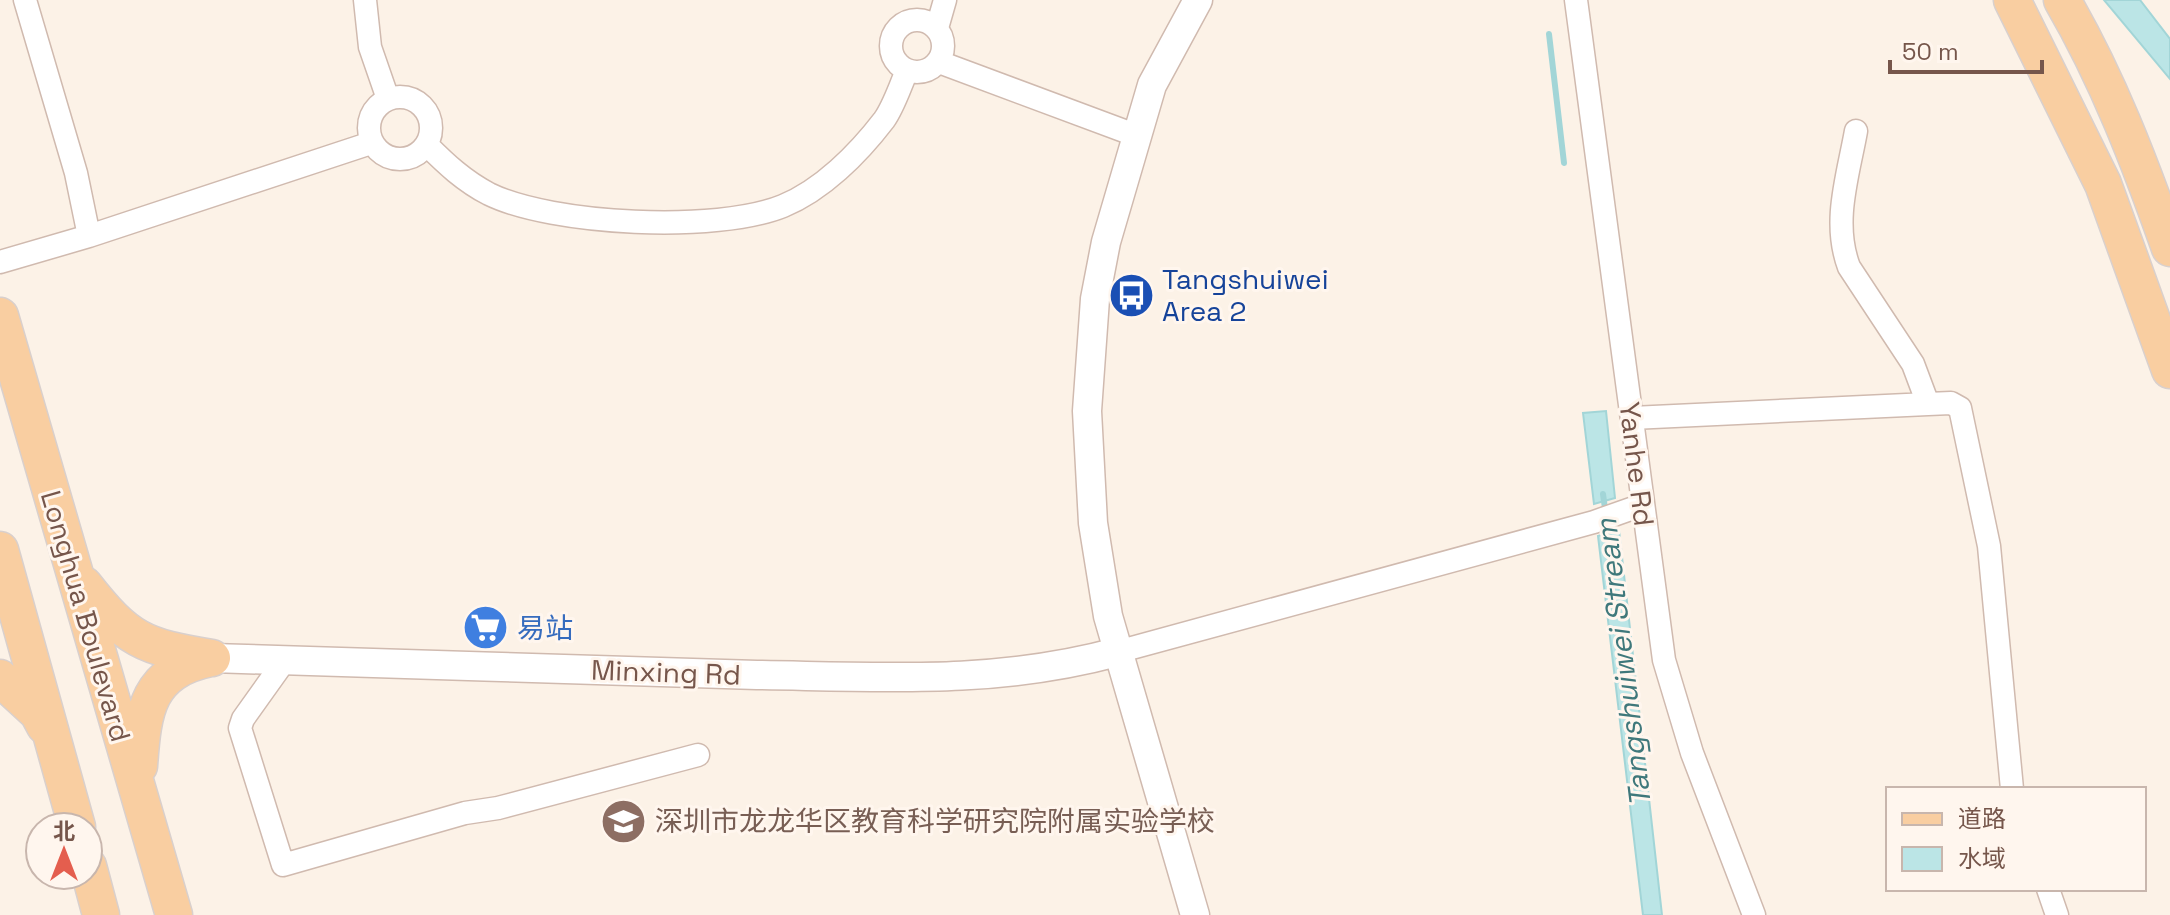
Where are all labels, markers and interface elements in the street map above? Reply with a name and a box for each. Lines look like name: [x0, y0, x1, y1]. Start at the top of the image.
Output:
scale bar: [1890, 24, 2042, 74]
text: 50 m: [1902, 36, 1959, 67]
place label: Tangshuiwei Area 2: [1162, 261, 1329, 329]
bus stop icon: Tangshuiwei Area 2: [1107, 271, 1155, 319]
street label: Yanhe Rd: [1612, 400, 1662, 528]
street label: Longhua Boulevard: [33, 486, 139, 746]
water label: Tangshuiwei Stream: [1586, 516, 1660, 809]
supermarket icon: 易站: [462, 604, 510, 652]
place label: 易站: [517, 610, 573, 646]
street label: Minxing Rd: [591, 651, 741, 693]
legend: [1886, 787, 2146, 891]
school or university icon: 深圳市龙龙华区教育科学研究院附属实验学校: [600, 797, 648, 845]
place label: 深圳市龙龙华区教育科学研究院附属实验学校: [655, 803, 1215, 839]
text: 道路: [1958, 803, 2006, 834]
north arrow: [24, 811, 104, 891]
text: 北: [53, 817, 75, 845]
text: 水域: [1958, 843, 2006, 874]

